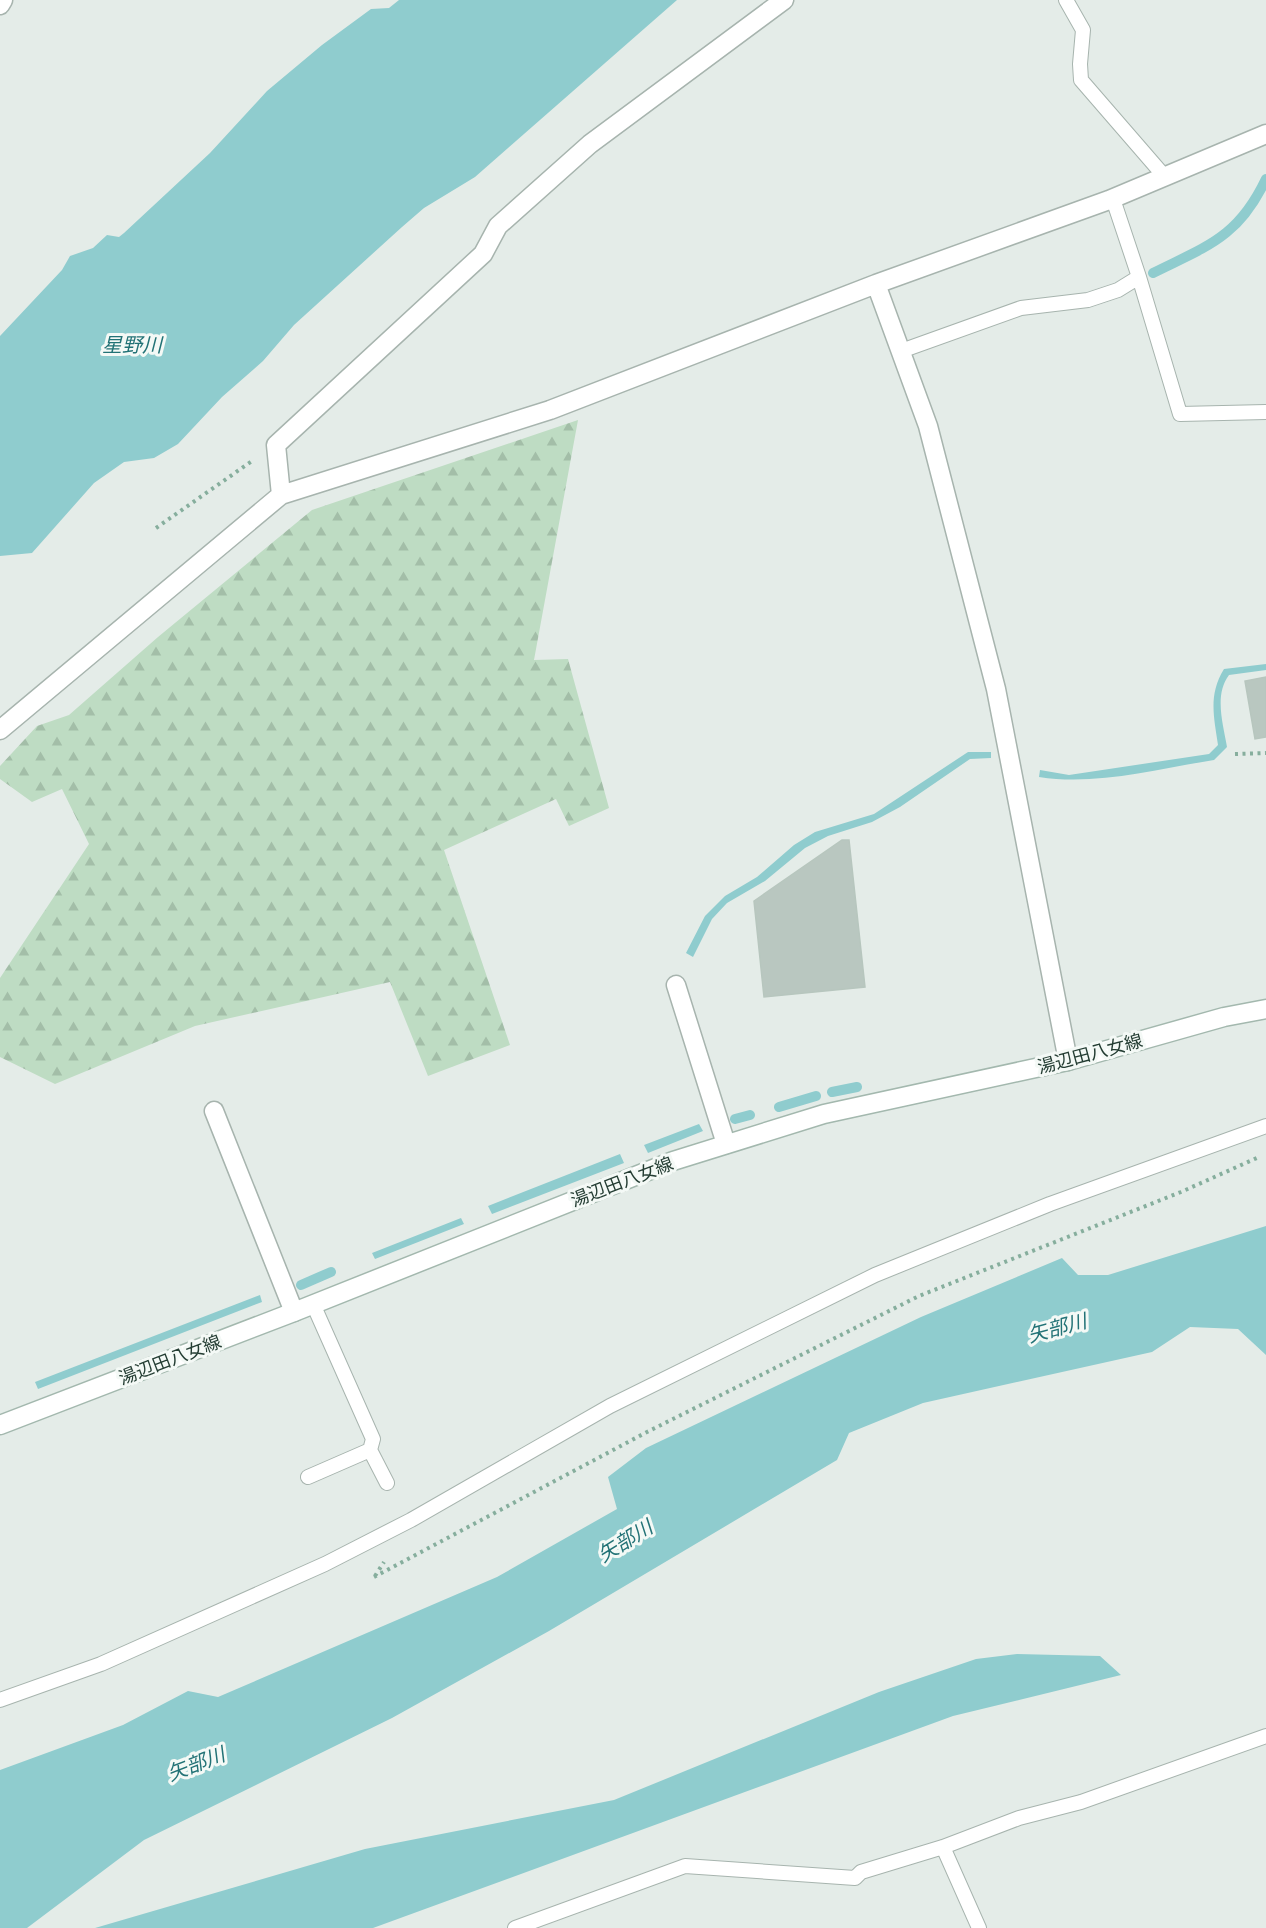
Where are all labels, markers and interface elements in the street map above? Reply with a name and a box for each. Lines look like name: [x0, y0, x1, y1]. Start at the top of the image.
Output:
water label: 星野川: [102, 336, 164, 356]
street label: 湯辺田八女線: [1035, 1030, 1145, 1078]
street label: 湯辺田八女線: [568, 1153, 676, 1211]
water label: 矢部川: [1025, 1310, 1091, 1346]
street label: 湯辺田八女線: [116, 1331, 224, 1389]
water label: 矢部川: [594, 1516, 658, 1566]
water label: 矢部川: [164, 1743, 230, 1785]

